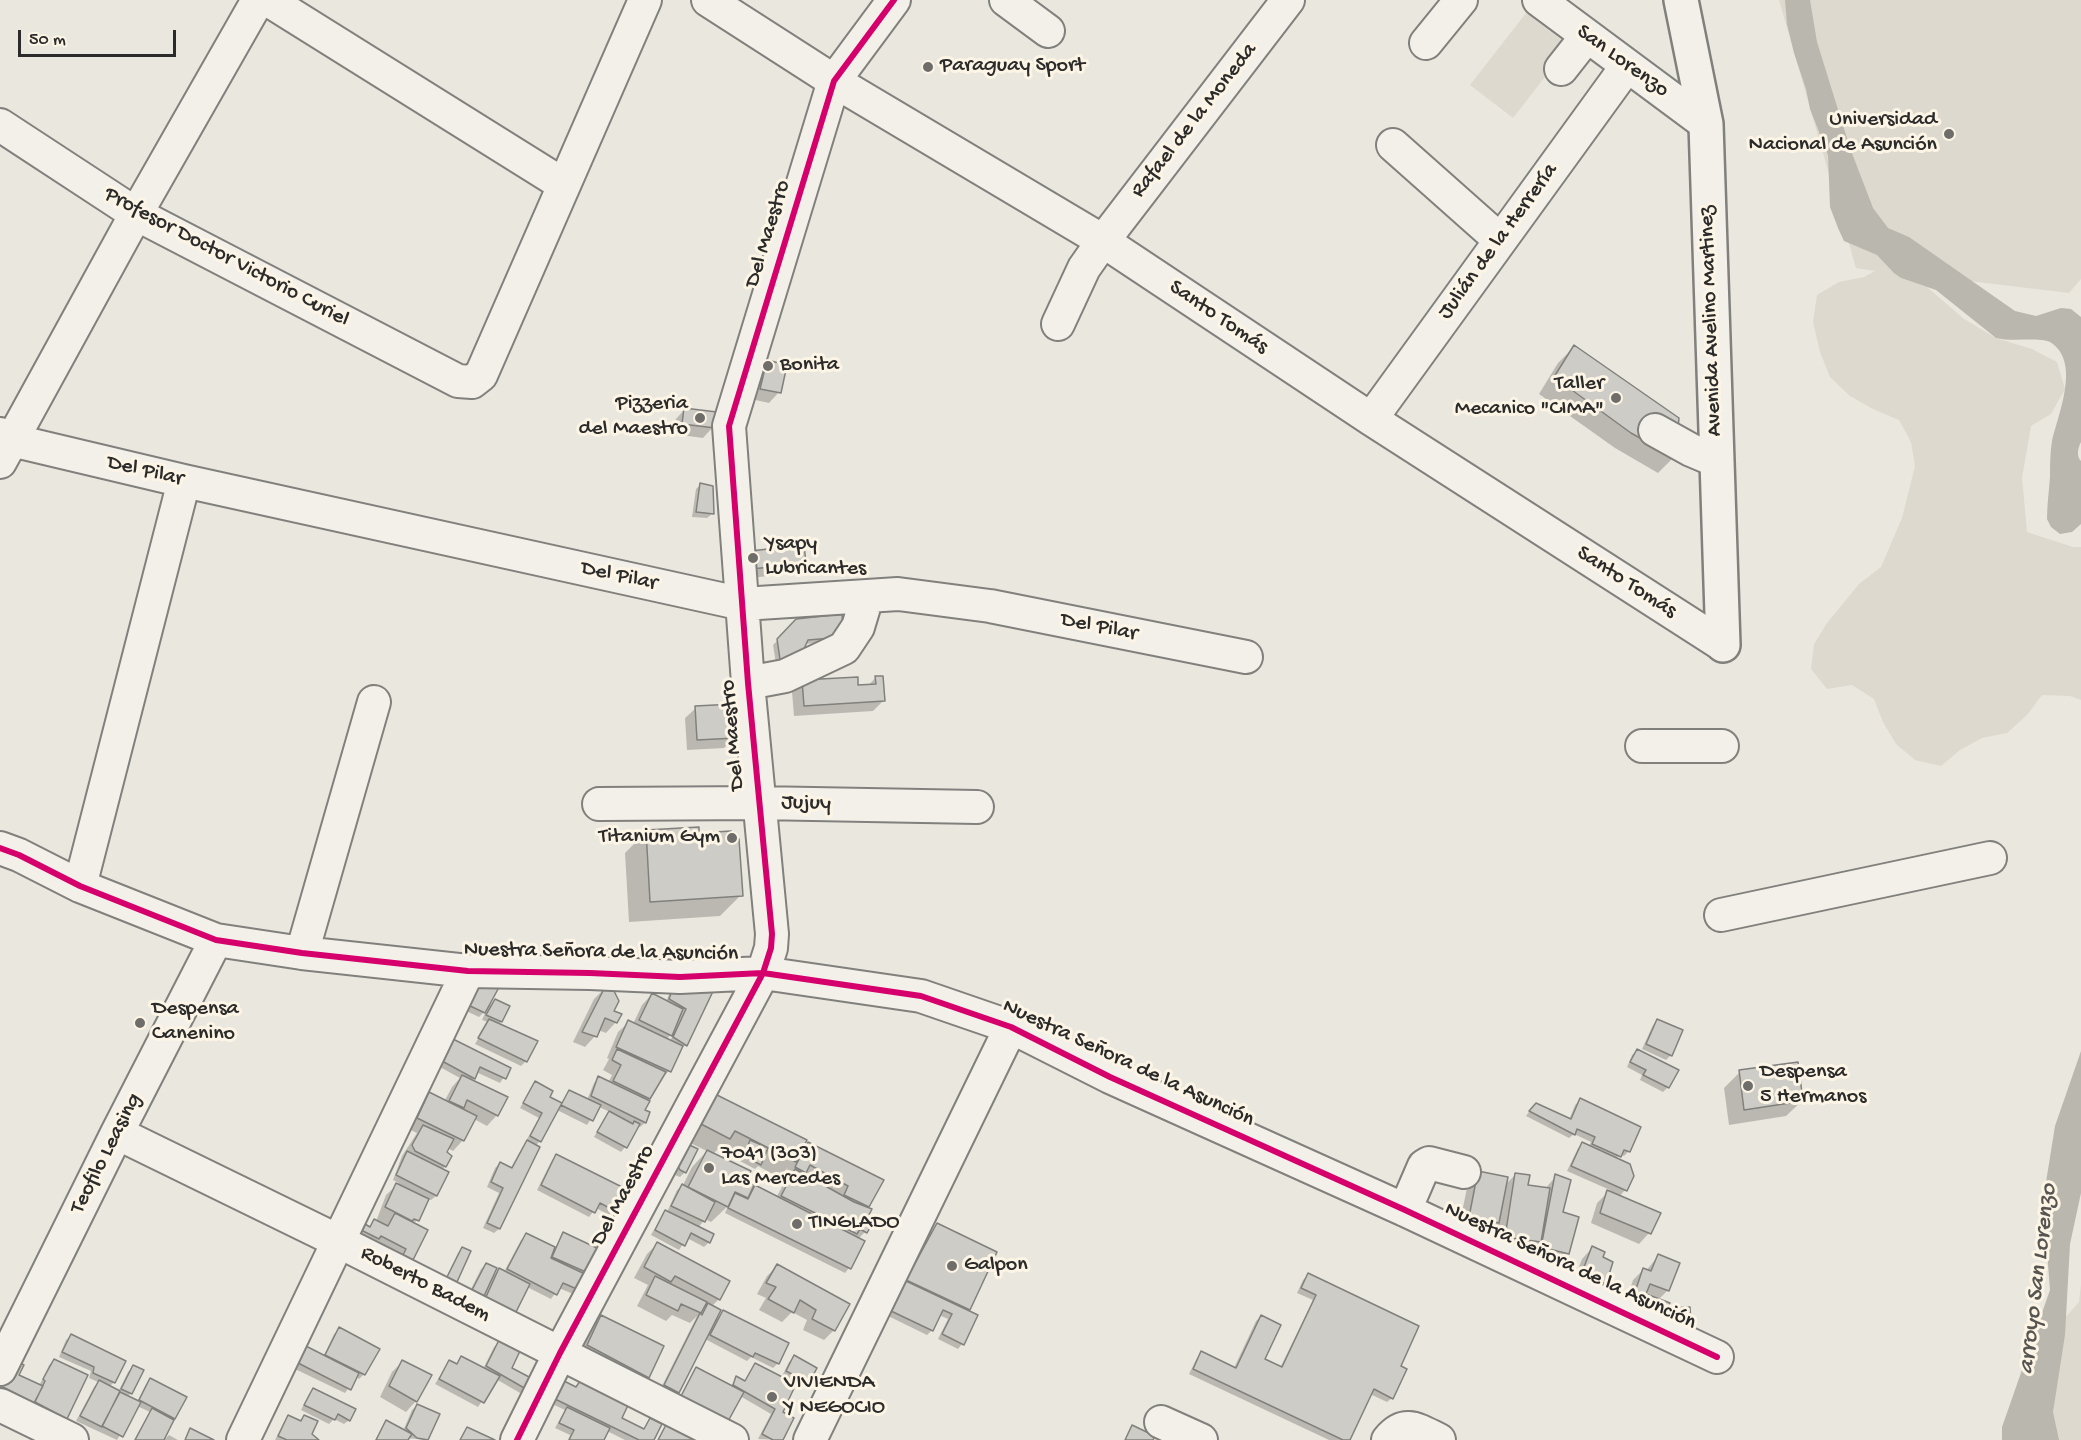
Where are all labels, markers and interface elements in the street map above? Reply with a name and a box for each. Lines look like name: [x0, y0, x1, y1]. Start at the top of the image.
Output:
scale bar: [21, 18, 178, 56]
street label: San Lorenzo: [1570, 20, 1674, 104]
text: 50 m: [29, 30, 66, 51]
street label: Rafael de la Moneda: [1126, 38, 1264, 204]
place label: Paraguay Sport: [940, 54, 1085, 80]
marker: Paraguay Sport: [921, 60, 935, 74]
place label: Universidad Nacional de Asunción: [1749, 108, 1937, 160]
marker: Universidad Nacional de Asunción: [1942, 127, 1956, 141]
street label: Julián de la Herrería: [1433, 159, 1565, 325]
street label: Del Maestro: [740, 177, 798, 291]
street label: Profesor Doctor Victorio Curiel: [99, 182, 353, 334]
street label: Avenida Avelino Martinez: [1695, 205, 1729, 437]
street label: Santo Tomás: [1163, 275, 1273, 361]
place label: Bonita: [780, 353, 839, 379]
marker: Bonita: [761, 359, 775, 373]
place label: Taller Mecanico "CIMA": [1455, 372, 1604, 424]
marker: Taller Mecanico "CIMA": [1609, 391, 1623, 405]
place label: Pizzeria del Maestro: [579, 392, 688, 444]
marker: Pizzeria del Maestro: [693, 411, 707, 425]
street label: Del Pilar: [104, 450, 186, 494]
place label: Ysapy Lubricantes: [765, 532, 866, 584]
street label: Santo Tomás: [1571, 541, 1681, 625]
marker: Ysapy Lubricantes: [746, 551, 760, 565]
street label: Del Pilar: [578, 556, 660, 598]
street label: Del Pilar: [1058, 608, 1140, 648]
street label: Del Maestro: [716, 679, 752, 791]
street label: Jujuy: [781, 790, 831, 818]
place label: Titanium Gym: [599, 825, 720, 851]
marker: Titanium Gym: [725, 831, 739, 845]
street label: Nuestra Señora de la Asunción: [463, 937, 739, 969]
street label: Nuestra Señora de la Asunción: [998, 994, 1258, 1134]
place label: Despensa Canenino: [152, 997, 239, 1048]
marker: Despensa Canenino: [133, 1016, 147, 1030]
place label: Despensa 5 Hermanos: [1760, 1060, 1866, 1112]
marker: Despensa 5 Hermanos: [1741, 1079, 1755, 1093]
street label: Teofilo Leasing: [65, 1089, 149, 1219]
street label: Del Maestro: [586, 1141, 662, 1251]
place label: 7041 (303) Las Mercedes: [721, 1142, 840, 1194]
marker: 7041 (303) Las Mercedes: [702, 1161, 716, 1175]
water label: arroyo San Lorenzo: [2013, 1183, 2065, 1375]
street label: Nuestra Señora de la Asunción: [1440, 1197, 1700, 1337]
place label: TINGLADO: [809, 1211, 900, 1237]
marker: TINGLADO: [790, 1217, 804, 1231]
street label: Roberto Badem: [355, 1241, 495, 1329]
place label: Galpon: [964, 1253, 1028, 1279]
marker: Galpon: [945, 1259, 959, 1273]
place label: VIVIENDA Y NEGOCIO: [784, 1371, 885, 1422]
marker: VIVIENDA Y NEGOCIO: [765, 1390, 779, 1404]

